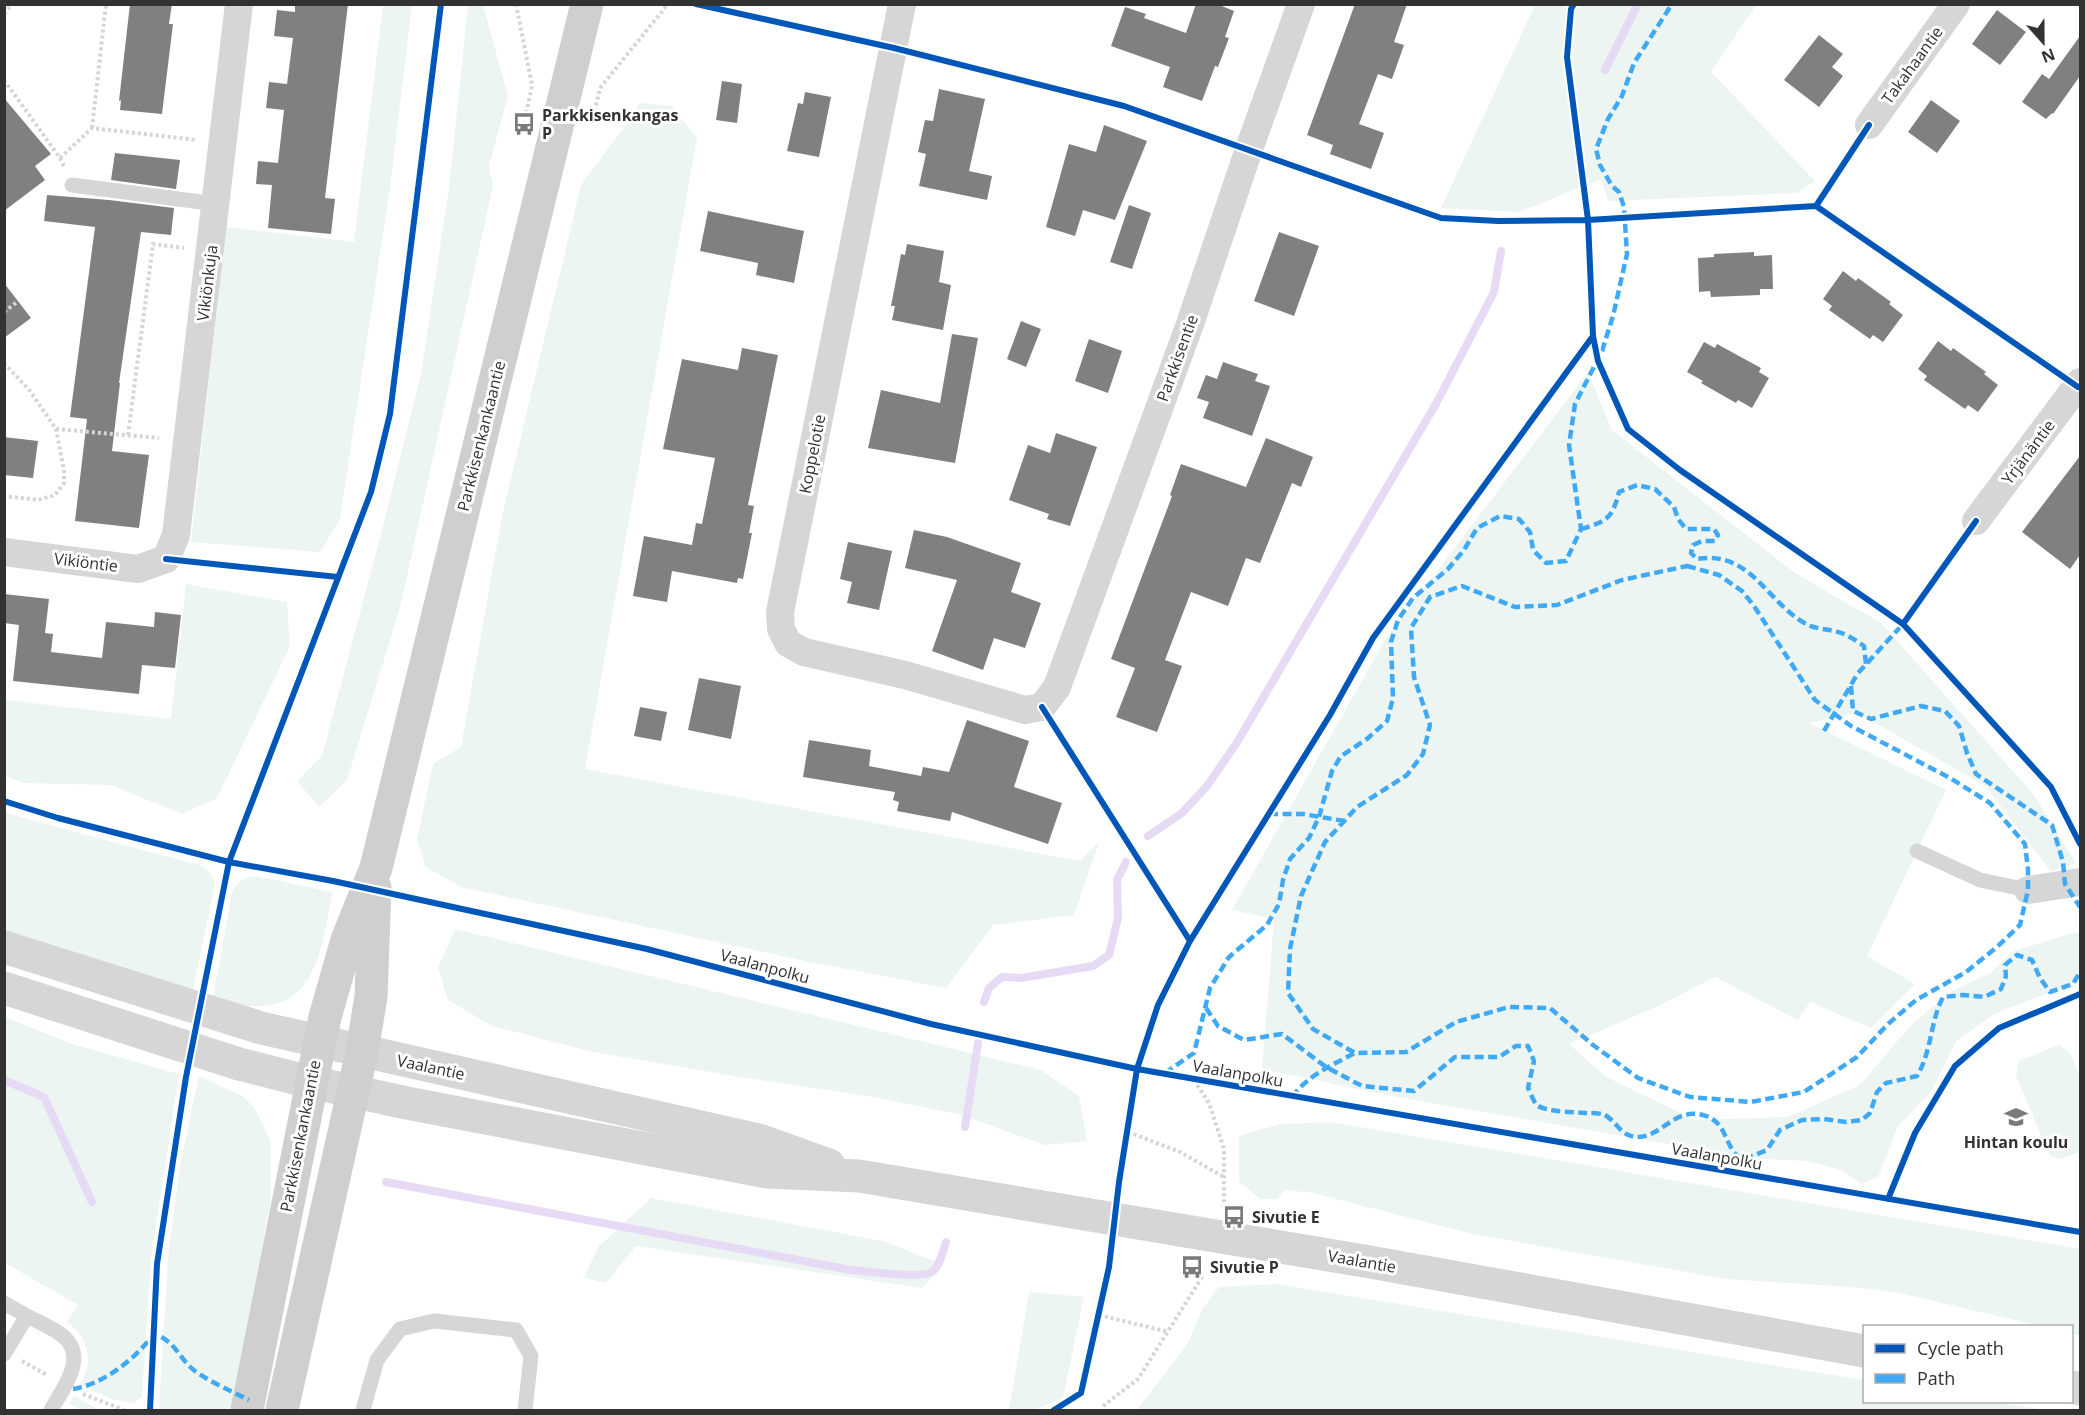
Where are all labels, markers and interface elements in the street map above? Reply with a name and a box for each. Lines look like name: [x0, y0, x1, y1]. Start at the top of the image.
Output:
north arrow: [2013, 12, 2073, 72]
street label: Takahaantie: [1876, 22, 1948, 108]
text: N: [2038, 43, 2058, 69]
place label: Parkkisenkangas P: [542, 104, 678, 144]
bus stop icon: Parkkisenkangas P: [511, 111, 537, 137]
street label: Vikiönkuja: [191, 244, 223, 322]
street label: Parkkisentie: [1151, 311, 1203, 405]
street label: Parkkisenkankaantie: [452, 359, 510, 513]
street label: Koppelotie: [794, 412, 830, 496]
street label: Yrjänäntie: [1996, 415, 2060, 489]
street label: Vikiöntie: [53, 547, 119, 577]
street label: Vaalanpolku: [718, 944, 812, 988]
street label: Vaalantie: [395, 1049, 467, 1085]
street label: Vaalanpolku: [1191, 1054, 1285, 1092]
street label: Parkkisenkankaantie: [274, 1058, 326, 1214]
school or university icon: Hintan koulu: [2003, 1104, 2029, 1130]
place label: Hintan koulu: [1964, 1131, 2068, 1153]
street label: Vaalanpolku: [1670, 1137, 1764, 1175]
bus stop icon: Sivutie E: [1221, 1204, 1247, 1230]
place label: Sivutie E: [1252, 1206, 1320, 1228]
street label: Vaalantie: [1326, 1244, 1398, 1278]
bus stop icon: Sivutie P: [1179, 1254, 1205, 1280]
place label: Sivutie P: [1210, 1256, 1279, 1278]
legend: [1863, 1325, 2073, 1403]
text: Cycle path: [1917, 1336, 2004, 1360]
text: Path: [1917, 1366, 1955, 1390]

